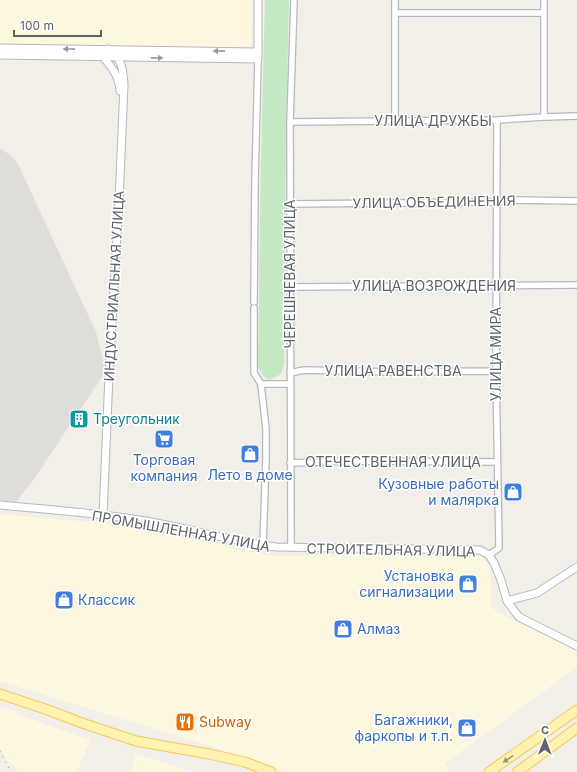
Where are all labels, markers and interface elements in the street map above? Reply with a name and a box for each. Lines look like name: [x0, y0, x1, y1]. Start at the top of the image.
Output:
scale bar: [14, 12, 101, 38]
text: 100 m: [20, 18, 54, 33]
one-way arrow: [62, 46, 75, 52]
one-way arrow: [212, 48, 225, 54]
one-way arrow: [151, 54, 163, 61]
street label: УЛИЦА ДРУЖБЫ: [374, 112, 492, 129]
street label: ИНДУСТРИАЛЬНАЯ УЛИЦА: [100, 190, 127, 382]
street label: УЛИЦА ОБЪЕДИНЕНИЯ: [352, 192, 516, 211]
street label: ЧЕРЕШНЕВАЯ УЛИЦА: [281, 199, 298, 349]
street label: УЛИЦА ВОЗРОЖДЕНИЯ: [352, 277, 516, 294]
street label: УЛИЦА МИРА: [487, 307, 504, 401]
street label: УЛИЦА РАВЕНСТВА: [324, 362, 462, 379]
building icon: Треугольник: [68, 408, 90, 430]
place label: Треугольник: [93, 410, 180, 427]
supermarket icon: Торговая компания: [153, 428, 175, 450]
shop icon: Лето в доме: [239, 443, 261, 465]
place label: Торговая компания: [131, 451, 197, 484]
street label: ОТЕЧЕСТВЕННАЯ УЛИЦА: [305, 453, 481, 470]
place label: Лето в доме: [207, 466, 293, 483]
place label: Кузовные работы и малярка: [378, 475, 499, 508]
shop icon: Кузовные работы и малярка: [502, 481, 524, 503]
street label: ПРОМЫШЛЕННАЯ УЛИЦА: [91, 506, 272, 555]
street label: СТРОИТЕЛЬНАЯ УЛИЦА: [306, 540, 476, 559]
place label: Установка сигнализации: [359, 567, 454, 600]
shop icon: Установка сигнализации: [457, 573, 479, 595]
shop icon: Классик: [53, 589, 75, 611]
place label: Классик: [78, 591, 136, 608]
shop icon: Алмаз: [332, 618, 354, 640]
place label: Алмаз: [357, 620, 400, 637]
restaurant icon: Subway: [174, 711, 196, 733]
place label: Багажники, фаркопы и т.п.: [354, 711, 453, 744]
place label: Subway: [199, 713, 252, 730]
shop icon: Багажники, фаркопы и т.п.: [456, 717, 478, 739]
north arrow: [525, 720, 565, 760]
text: С: [541, 723, 549, 737]
one-way arrow: [503, 755, 514, 762]

